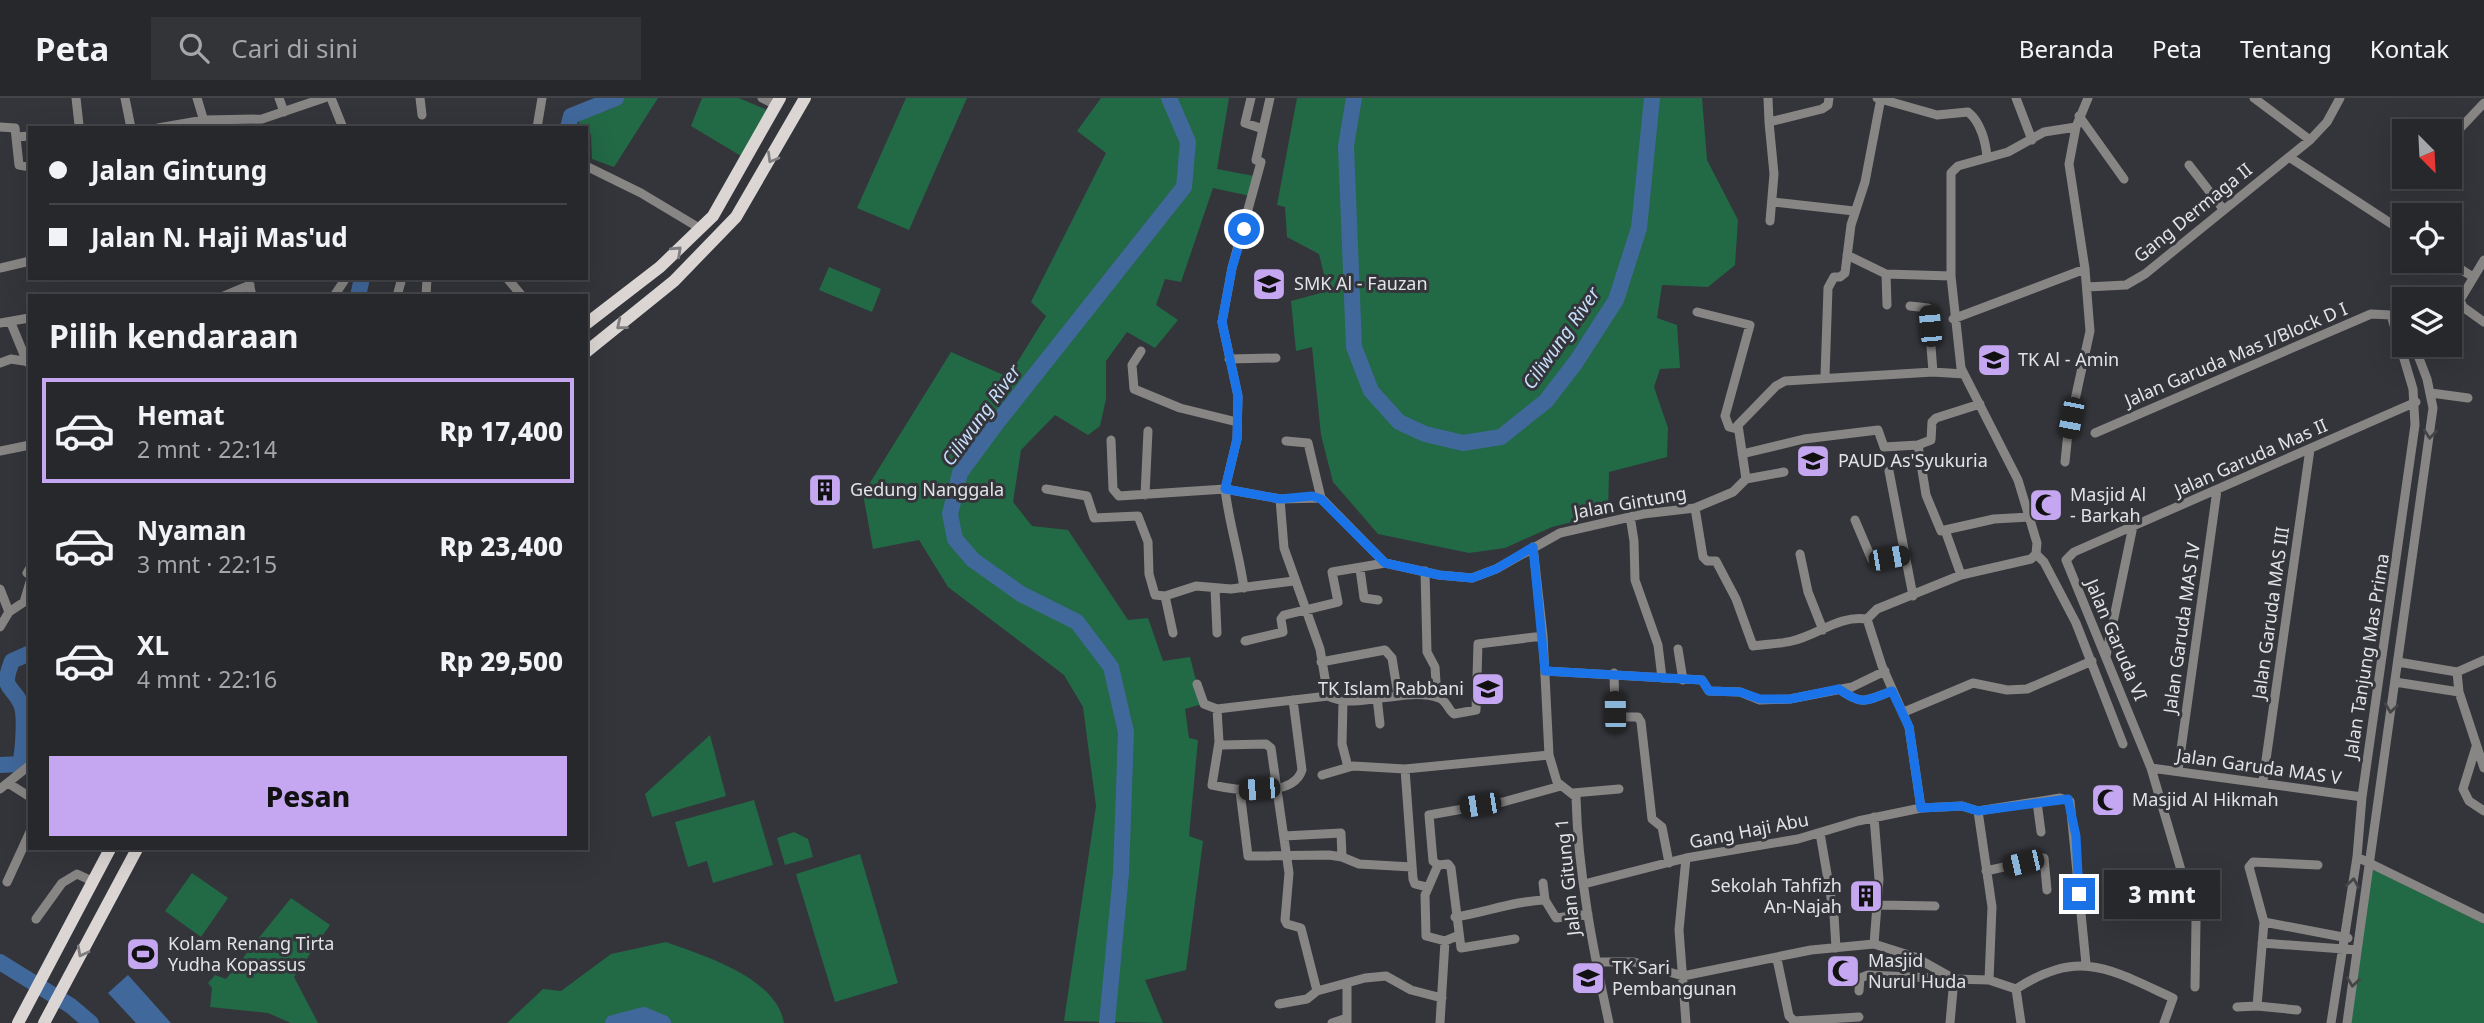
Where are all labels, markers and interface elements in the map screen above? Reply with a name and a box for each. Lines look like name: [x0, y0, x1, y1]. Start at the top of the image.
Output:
search box: [151, 17, 641, 80]
text: Peta: [35, 26, 109, 71]
icon: search: [175, 29, 213, 67]
text: Cari di sini: [231, 30, 358, 66]
text: Beranda: [2019, 32, 2114, 65]
text: Peta: [2152, 32, 2202, 65]
text: Tentang: [2240, 32, 2332, 65]
text: Kontak: [2370, 32, 2449, 65]
north arrow: [2392, 119, 2462, 189]
map controls: [2392, 119, 2462, 357]
one-way arrow: [768, 151, 781, 164]
text: Jalan Gintung: [91, 152, 267, 188]
street label: Gang Dermaga II: [2128, 157, 2257, 267]
button: locate: [2392, 203, 2462, 273]
route start: [1228, 213, 1260, 245]
text: Jalan N. Haji Mas'ud: [91, 219, 348, 255]
one-way arrow: [669, 246, 682, 259]
school or university icon: SMK Al - Fauzan: [1250, 265, 1288, 303]
place label: SMK Al - Fauzan: [1294, 271, 1428, 295]
water label: Ciliwung River: [1516, 281, 1607, 394]
button: layers: [2392, 287, 2462, 357]
street label: Jalan Garuda Mas I/Block D I: [2119, 296, 2351, 413]
car: [1918, 304, 1943, 348]
text: Pilih kendaraan: [49, 314, 299, 357]
one-way arrow: [616, 317, 629, 329]
school or university icon: TK Al - Amin: [1975, 341, 2013, 379]
place label: TK Al - Amin: [2018, 347, 2119, 371]
water label: Ciliwung River: [935, 358, 1027, 471]
car: [2057, 395, 2086, 441]
text: Hemat: [137, 397, 225, 433]
icon: car: [53, 399, 116, 462]
text: Rp 17,400: [440, 413, 563, 449]
street label: Jalan Garuda Mas II: [2168, 413, 2331, 502]
one-way arrow: [2423, 429, 2438, 440]
text: 2 mnt · 22:14: [137, 433, 277, 465]
school or university icon: PAUD As'Syukuria: [1794, 442, 1832, 480]
place label: PAUD As'Syukuria: [1838, 448, 1988, 472]
building icon: Gedung Nanggala: [806, 471, 844, 509]
place label: Gedung Nanggala: [850, 477, 1004, 501]
street label: Jalan Gintung: [1570, 480, 1688, 524]
place label: Masjid Al - Barkah: [2070, 482, 2146, 527]
mosque icon: Masjid Al - Barkah: [2027, 486, 2065, 524]
text: Nyaman: [137, 512, 246, 548]
icon: car: [53, 514, 116, 577]
street label: Jalan Garuda MAS III: [2246, 525, 2294, 703]
text: Rp 23,400: [440, 528, 563, 564]
street label: Jalan Garuda MAS IV: [2157, 541, 2205, 717]
car: [1867, 544, 1912, 572]
text: 3 mnt · 22:15: [137, 548, 277, 580]
street label: Jalan Tanjung Mas Prima: [2338, 551, 2394, 762]
street label: Jalan Garuda VI: [2080, 573, 2153, 704]
text: XL: [137, 627, 169, 663]
icon: car: [53, 629, 116, 692]
text: Rp 29,500: [440, 643, 563, 679]
text: 4 mnt · 22:16: [137, 663, 277, 695]
school or university icon: TK Islam Rabbani: [1469, 670, 1507, 708]
place label: TK Islam Rabbani: [1318, 676, 1464, 700]
car: [1605, 691, 1626, 733]
one-way arrow: [2384, 702, 2399, 714]
street label: Jalan Garuda MAS V: [2173, 742, 2343, 789]
button: Pesan: [49, 756, 567, 836]
car: [1238, 777, 1281, 801]
mosque icon: Masjid Al Hikmah: [2089, 781, 2127, 819]
place label: Masjid Al Hikmah: [2132, 787, 2279, 811]
car: [1458, 791, 1503, 819]
street label: Gang Haji Abu: [1687, 807, 1811, 853]
street label: Jalan Gitung 1: [1549, 817, 1585, 939]
car: [2001, 848, 2046, 878]
callout: 3 mnt: [2104, 870, 2219, 918]
place label: Sekolah Tahfizh An-Najah: [1711, 873, 1842, 918]
building icon: Sekolah Tahfizh An-Najah: [1847, 877, 1885, 915]
one-way arrow: [2345, 877, 2360, 889]
route end: [2063, 878, 2095, 910]
text: 3 mnt: [2128, 878, 2196, 910]
place label: Kolam Renang Tirta Yudha Kopassus: [168, 931, 334, 976]
sports icon: Kolam Renang Tirta Yudha Kopassus: [124, 935, 162, 973]
one-way arrow: [76, 945, 90, 957]
place label: Masjid Nurul Huda: [1868, 948, 1966, 993]
mosque icon: Masjid Nurul Huda: [1824, 952, 1862, 990]
place label: TK Sari Pembangunan: [1612, 955, 1737, 1000]
school or university icon: TK Sari Pembangunan: [1569, 959, 1607, 997]
one-way arrow: [2346, 976, 2361, 988]

